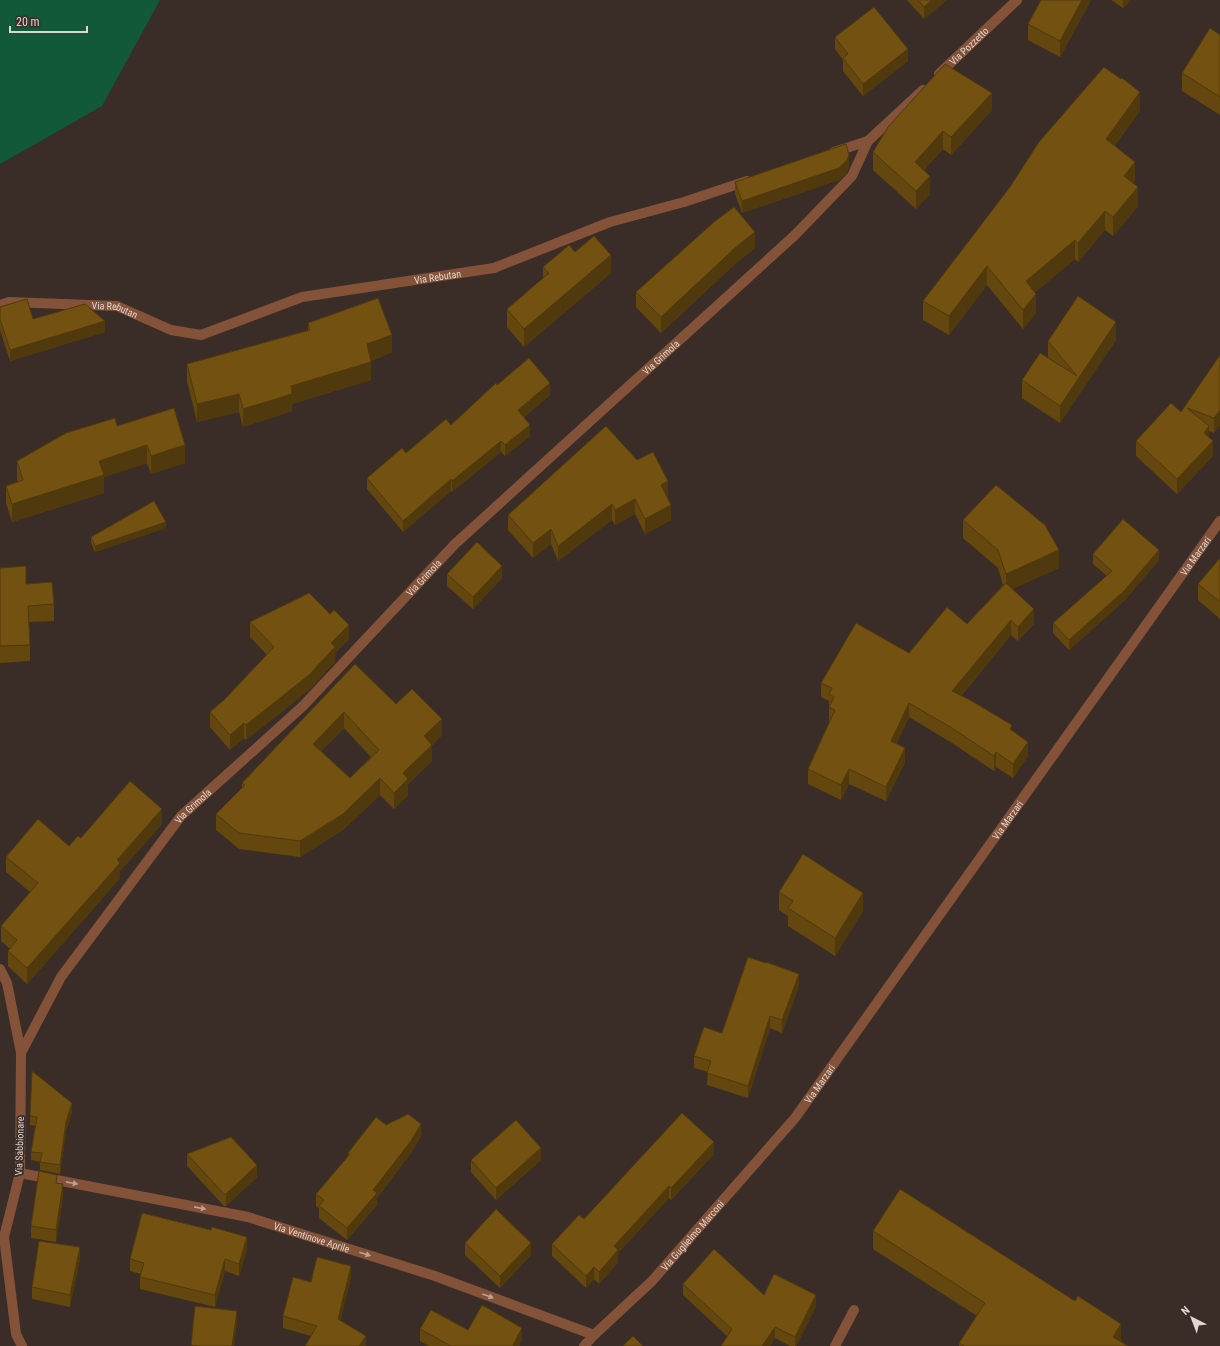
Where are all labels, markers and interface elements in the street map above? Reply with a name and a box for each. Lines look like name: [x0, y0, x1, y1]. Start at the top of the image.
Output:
scale bar: [10, 8, 87, 34]
text: 20 m: [16, 15, 40, 29]
street label: Via Pozzetto: [947, 25, 991, 67]
street label: Via Rebutan: [413, 268, 462, 286]
street label: Via Rebutan: [92, 300, 139, 321]
street label: Via Grimola: [640, 338, 682, 377]
street label: Via Marzari: [1178, 535, 1213, 578]
street label: Via Grimola: [404, 557, 444, 598]
street label: Via Grimola: [172, 787, 214, 826]
street label: Via Marzari: [990, 799, 1025, 842]
street label: Via Marzari: [802, 1063, 837, 1106]
street label: Via Sabbionare: [13, 1116, 26, 1176]
one-way arrow: [66, 1180, 78, 1186]
street label: Via Guglielmo Marconi: [659, 1198, 726, 1273]
one-way arrow: [194, 1205, 206, 1211]
street label: Via Ventinove Aprile: [272, 1220, 351, 1255]
one-way arrow: [359, 1251, 371, 1257]
one-way arrow: [482, 1294, 494, 1300]
north arrow: [1172, 1298, 1212, 1338]
text: N: [1179, 1304, 1193, 1318]

